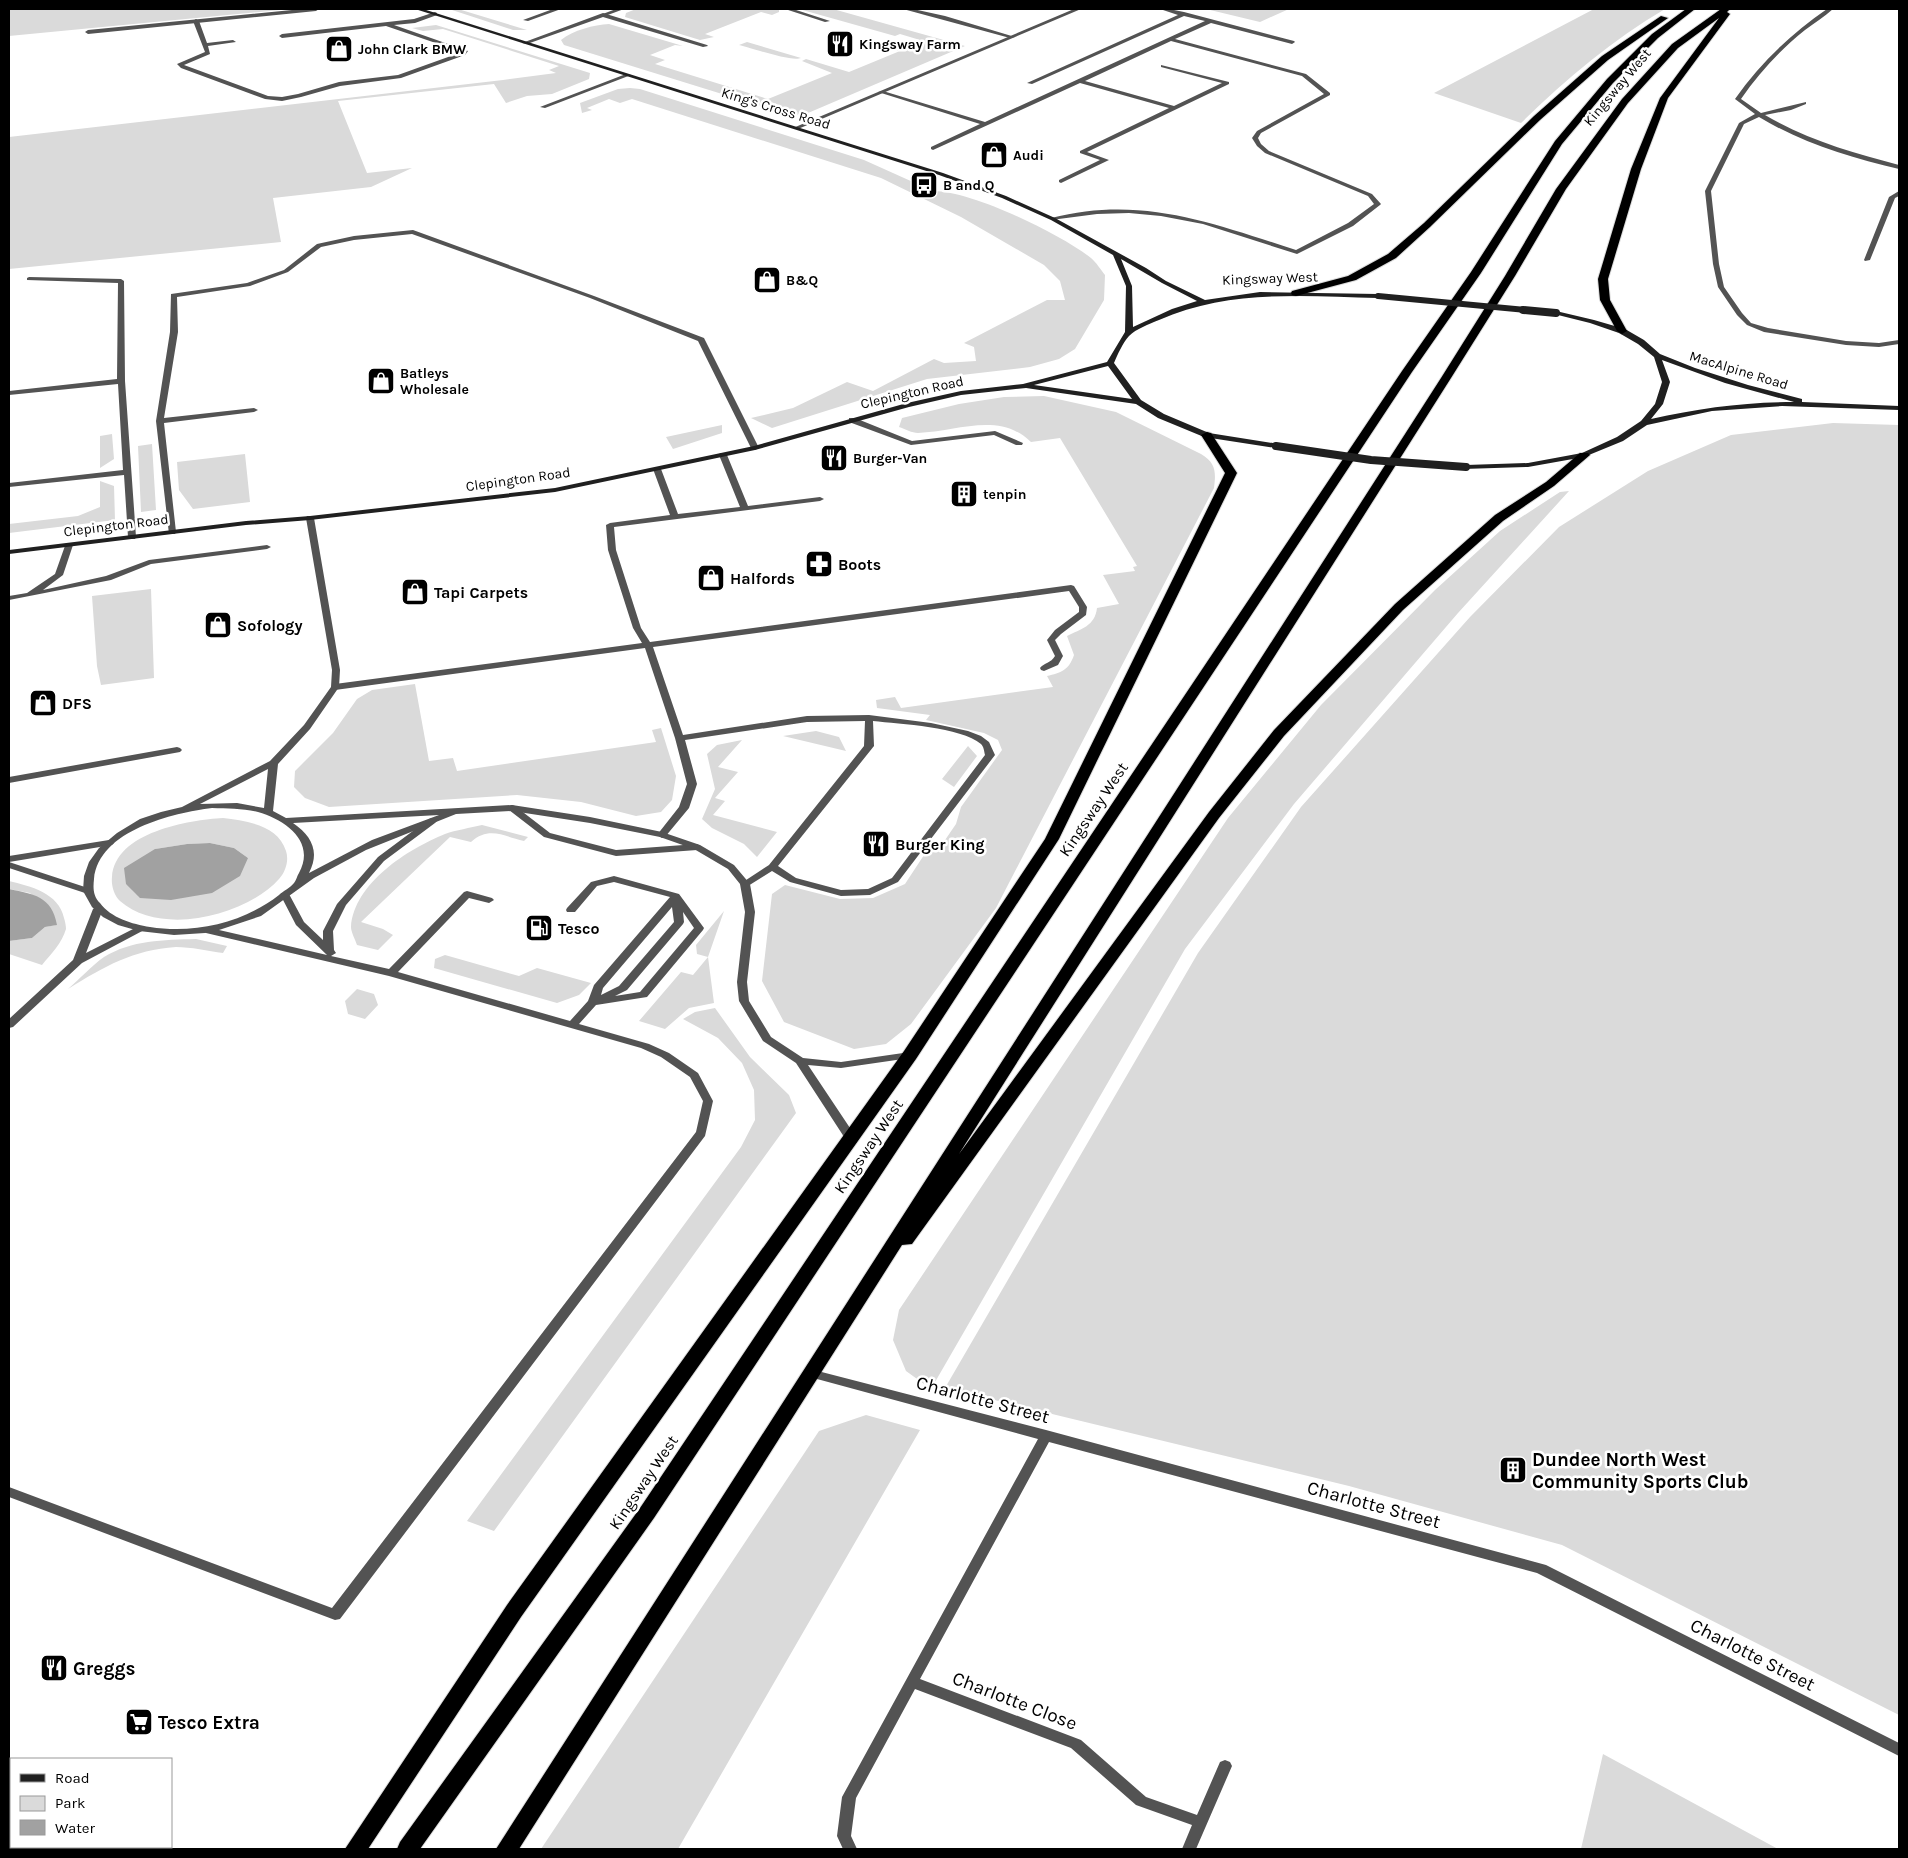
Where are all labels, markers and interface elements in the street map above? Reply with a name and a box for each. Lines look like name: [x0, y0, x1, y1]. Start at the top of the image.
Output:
restaurant icon: Kingsway Farm: [825, 29, 855, 59]
shop icon: John Clark BMW: [324, 34, 354, 64]
place label: Kingsway Farm: [859, 36, 961, 53]
place label: John Clark BMW: [358, 41, 467, 58]
street label: Kingsway West: [1580, 45, 1655, 130]
street label: King's Cross Road: [719, 84, 832, 133]
shop icon: Audi: [979, 140, 1009, 170]
place label: Audi: [1013, 147, 1044, 164]
bus stop icon: B and Q: [909, 170, 939, 200]
place label: B and Q: [943, 177, 994, 194]
shop icon: B&Q: [752, 265, 782, 295]
street label: Kingsway West: [1222, 268, 1318, 289]
place label: B&Q: [786, 272, 818, 289]
street label: MacAlpine Road: [1687, 347, 1790, 394]
place label: Batleys Wholesale: [400, 365, 469, 398]
shop icon: Batleys Wholesale: [366, 366, 396, 396]
street label: Clepington Road: [859, 372, 965, 413]
restaurant icon: Burger-Van: [819, 443, 849, 473]
place label: Burger-Van: [853, 450, 927, 467]
street label: Clepington Road: [465, 464, 571, 495]
building icon: tenpin: [949, 479, 979, 509]
place label: tenpin: [983, 486, 1027, 503]
street label: Clepington Road: [63, 511, 169, 540]
pharmacy icon: Boots: [804, 549, 834, 579]
place label: Boots: [838, 555, 881, 574]
shop icon: Halfords: [696, 563, 726, 593]
place label: Halfords: [730, 569, 795, 588]
shop icon: Tapi Carpets: [400, 577, 430, 607]
place label: Tapi Carpets: [434, 583, 528, 602]
shop icon: Sofology: [203, 610, 233, 640]
place label: Sofology: [237, 616, 303, 635]
shop icon: DFS: [28, 688, 58, 718]
place label: DFS: [62, 694, 92, 713]
street label: Kingsway West: [1055, 759, 1132, 860]
restaurant icon: Burger King: [861, 829, 891, 859]
place label: Burger King: [895, 835, 985, 854]
fuel station icon: Tesco: [524, 913, 554, 943]
place label: Tesco: [558, 919, 600, 938]
street label: Kingsway West: [830, 1096, 907, 1197]
street label: Charlotte Street: [914, 1372, 1052, 1428]
street label: Kingsway West: [605, 1432, 682, 1533]
place label: Dundee North West Community Sports Club: [1532, 1449, 1748, 1493]
building icon: Dundee North West Community Sports Club: [1498, 1455, 1528, 1485]
street label: Charlotte Street: [1305, 1477, 1443, 1533]
street label: Charlotte Street: [1687, 1614, 1819, 1696]
restaurant icon: Greggs: [39, 1653, 69, 1683]
place label: Greggs: [73, 1658, 136, 1680]
street label: Charlotte Close: [949, 1667, 1080, 1735]
supermarket icon: Tesco Extra: [124, 1707, 154, 1737]
place label: Tesco Extra: [158, 1712, 260, 1734]
legend: [10, 1758, 172, 1848]
text: Road: [55, 1769, 90, 1787]
text: Park: [55, 1794, 85, 1812]
text: Water: [55, 1819, 96, 1837]

